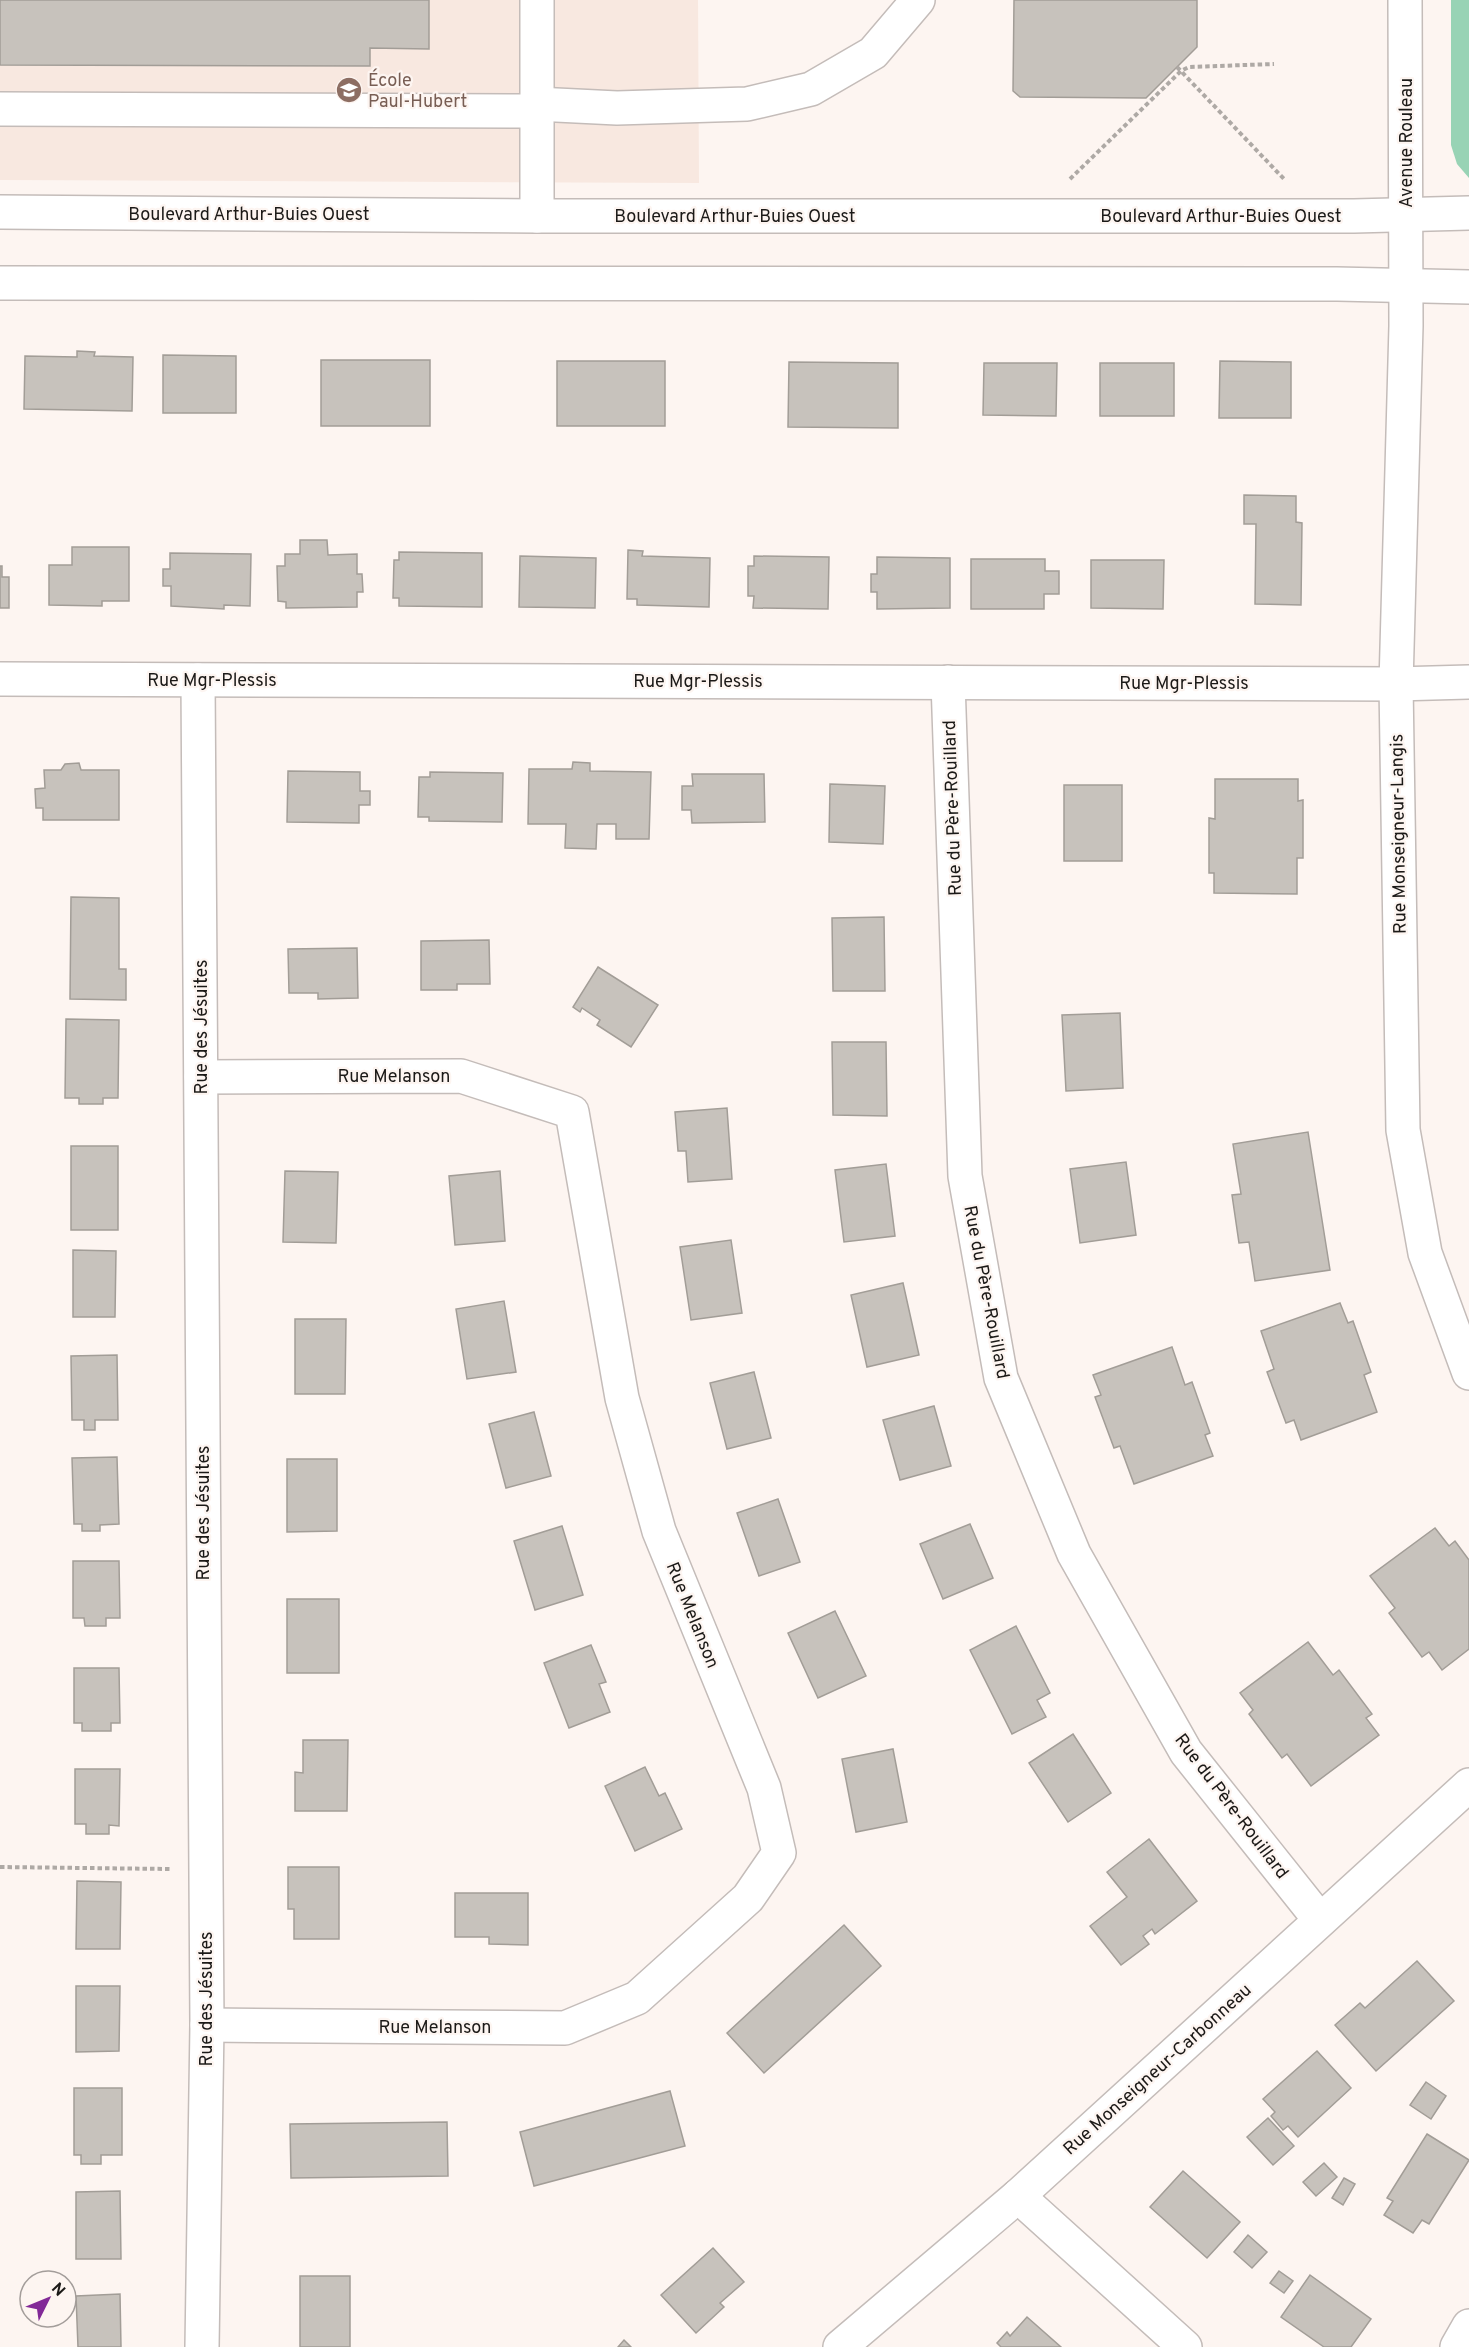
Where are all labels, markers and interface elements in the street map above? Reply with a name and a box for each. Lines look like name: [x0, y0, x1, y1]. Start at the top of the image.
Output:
place label: École Paul-Hubert: [368, 68, 467, 114]
school or university icon: École Paul-Hubert: [334, 75, 364, 105]
street label: Avenue Rouleau: [1396, 78, 1419, 208]
street label: Boulevard Arthur-Buies Ouest: [128, 204, 370, 227]
street label: Boulevard Arthur-Buies Ouest: [614, 206, 856, 229]
street label: Boulevard Arthur-Buies Ouest: [1100, 206, 1342, 229]
street label: Rue Mgr-Plessis: [147, 670, 277, 693]
street label: Rue Mgr-Plessis: [633, 671, 763, 694]
street label: Rue Mgr-Plessis: [1119, 673, 1249, 696]
street label: Rue du Père-Rouillard: [939, 720, 968, 896]
street label: Rue Monseigneur-Langis: [1386, 734, 1413, 934]
street label: Rue des Jésuites: [191, 959, 214, 1095]
street label: Rue Melanson: [338, 1066, 450, 1089]
street label: Rue du Père-Rouillard: [957, 1204, 1014, 1381]
street label: Rue des Jésuites: [193, 1445, 216, 1581]
street label: Rue Melanson: [660, 1559, 723, 1672]
street label: Rue du Père-Rouillard: [1169, 1730, 1293, 1884]
street label: Rue des Jésuites: [196, 1931, 219, 2067]
street label: Rue Monseigneur-Carbonneau: [1059, 1979, 1257, 2161]
street label: Rue Melanson: [379, 2017, 491, 2040]
north arrow: [18, 2269, 78, 2329]
text: N: [46, 2279, 69, 2301]

